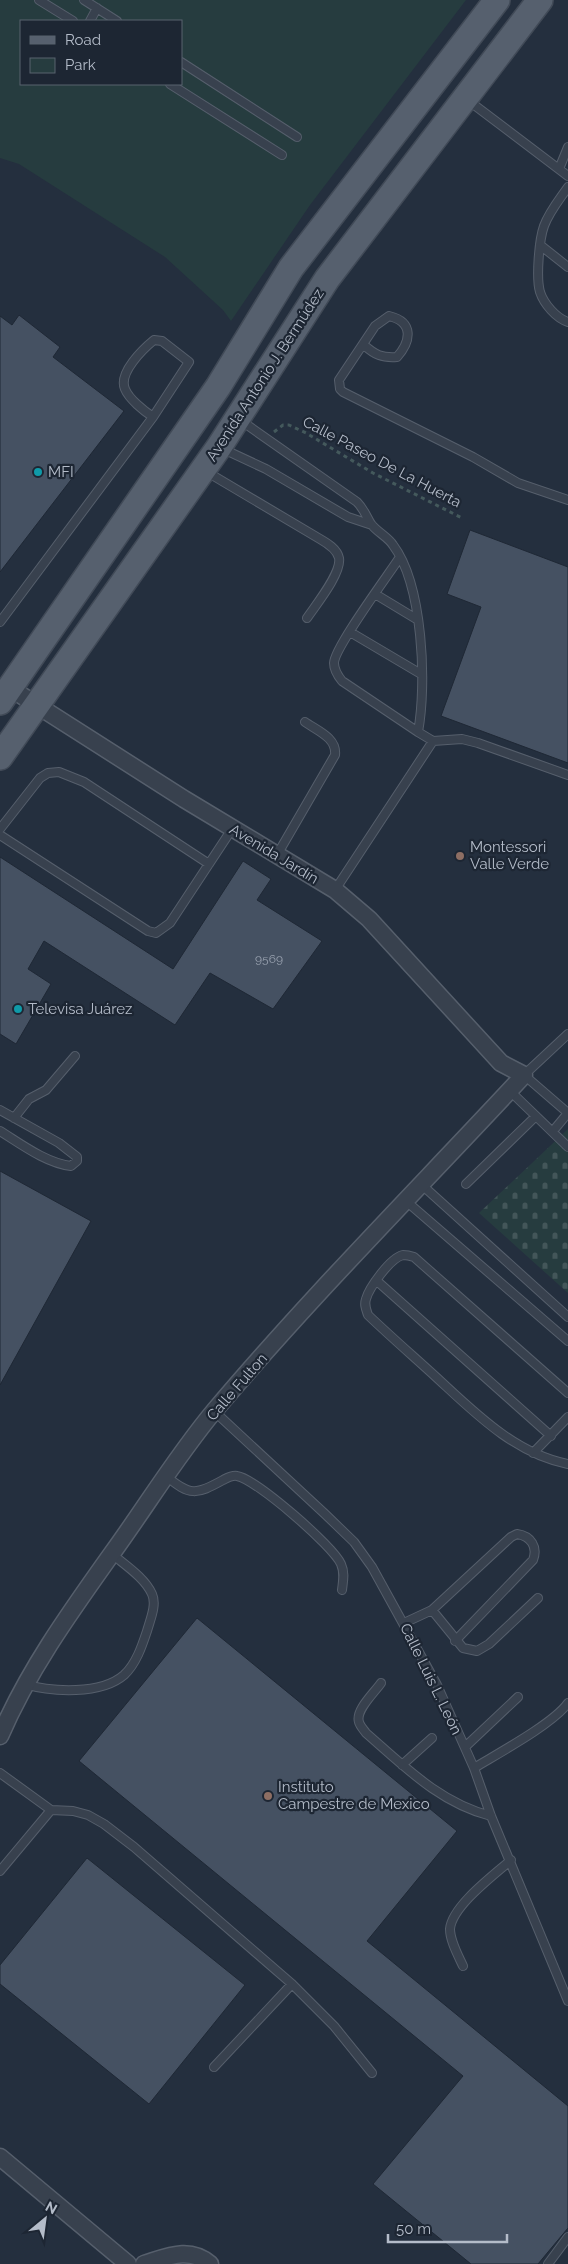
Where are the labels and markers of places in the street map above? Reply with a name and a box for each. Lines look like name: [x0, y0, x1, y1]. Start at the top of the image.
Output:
place label: MFI: [48, 463, 74, 481]
marker: MFI: [32, 466, 44, 478]
place label: Montessori Valle Verde: [470, 838, 549, 873]
marker: Montessori Valle Verde: [454, 850, 466, 862]
place label: Televisa Juárez: [28, 1000, 132, 1018]
marker: Televisa Juárez: [12, 1003, 24, 1015]
place label: Instituto Campestre de Mexico: [278, 1778, 430, 1813]
marker: Instituto Campestre de Mexico: [262, 1790, 274, 1802]

